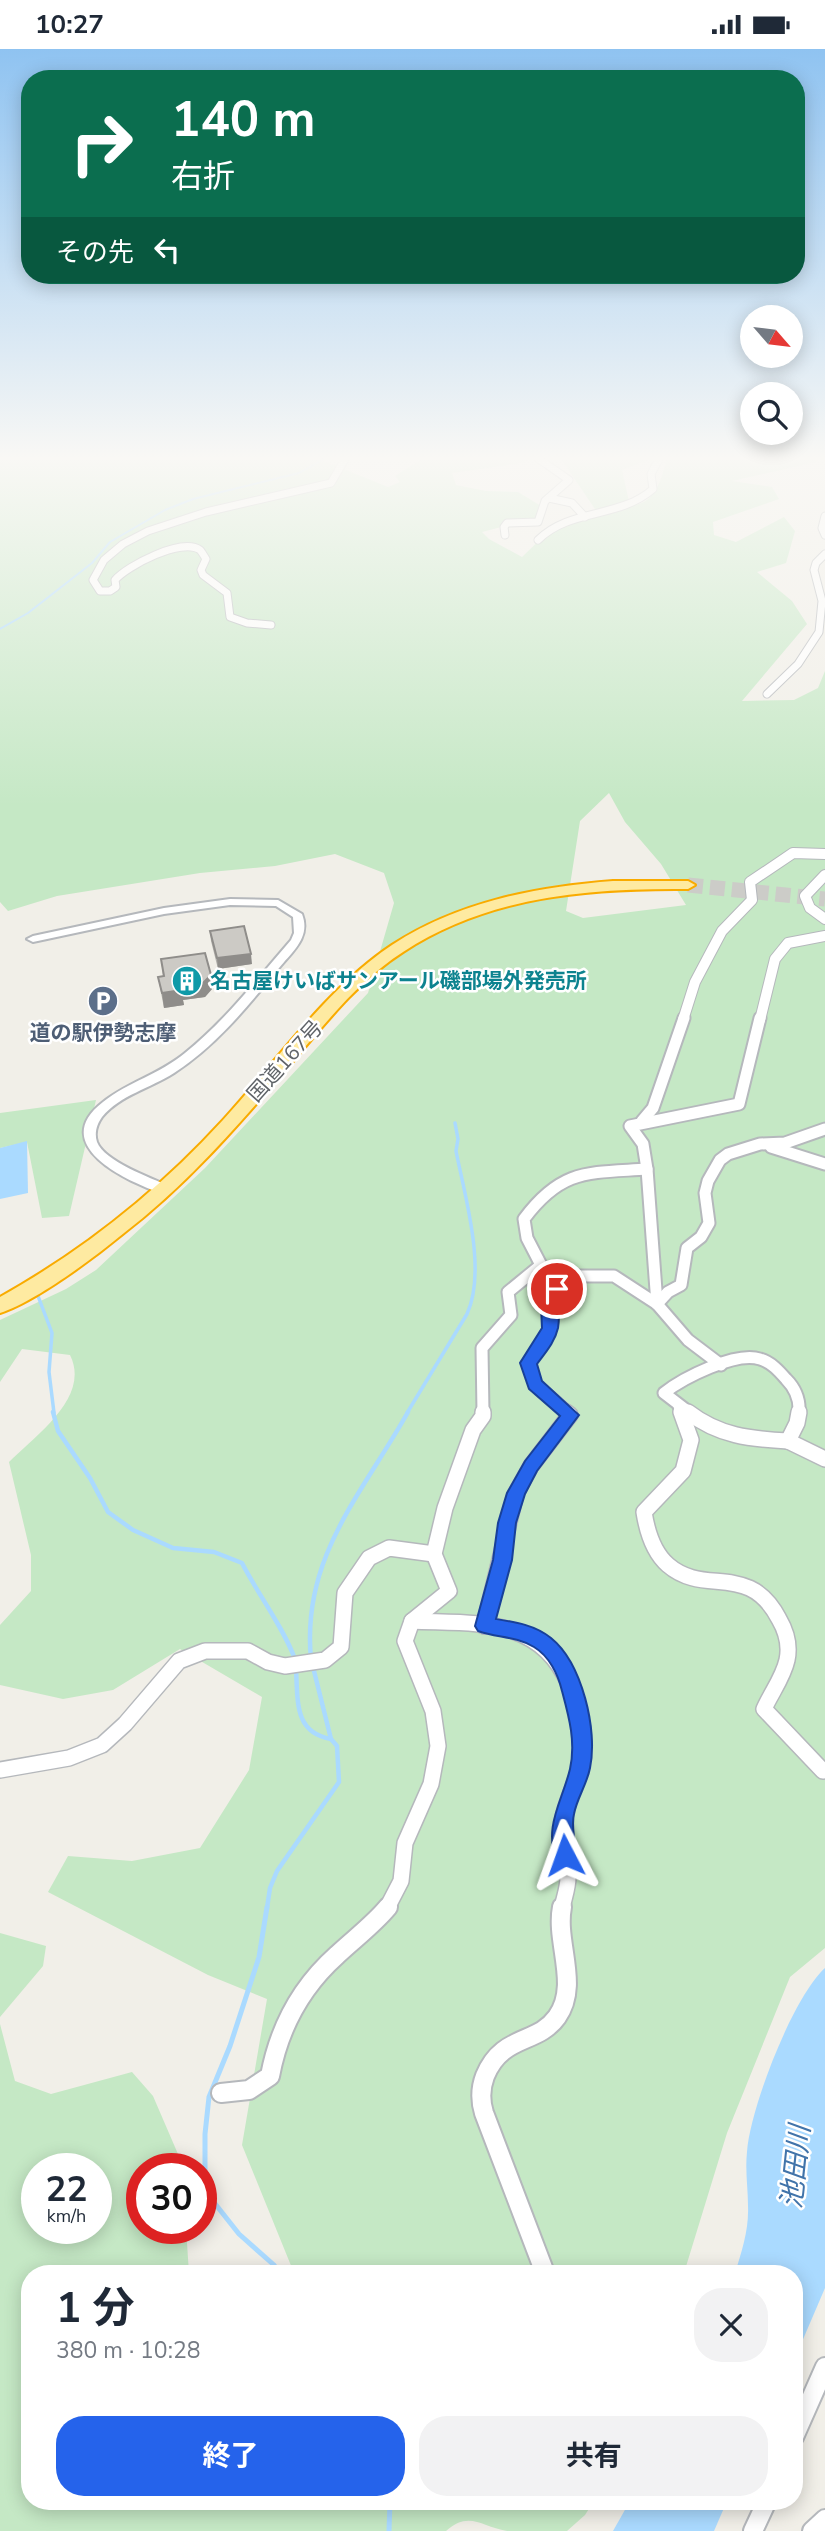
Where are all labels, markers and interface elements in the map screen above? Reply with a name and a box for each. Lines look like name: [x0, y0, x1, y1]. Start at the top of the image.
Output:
text: 10:27: [35, 7, 104, 42]
text: 140 m: [171, 86, 315, 153]
icon: right: [56, 98, 147, 189]
text: 右折: [171, 155, 235, 198]
icon: left: [148, 231, 186, 269]
text: その先: [56, 235, 134, 270]
north arrow: [740, 305, 803, 367]
map controls: [740, 305, 803, 445]
button: search: [740, 382, 803, 445]
building icon: 名古屋けいばサンアール磯部場外発売所: [170, 964, 204, 998]
place label: 名古屋けいばサンアール磯部場外発売所: [210, 967, 587, 995]
parking icon: 道の駅伊勢志摩: [86, 984, 120, 1018]
street label: 国道167号: [241, 1014, 329, 1108]
place label: 道の駅伊勢志摩: [30, 1019, 177, 1047]
pin: [527, 1259, 587, 1319]
icon: arrive: [538, 1270, 576, 1308]
position arrow: [528, 1818, 602, 1892]
water label: 池田川: [773, 2120, 820, 2211]
speed limit sign: 30: [126, 2153, 217, 2244]
text: 22: [45, 2166, 88, 2213]
text: km/h: [47, 2204, 86, 2228]
text: 1 分: [56, 2280, 135, 2337]
button: close: [694, 2288, 768, 2362]
text: 380 m · 10:28: [56, 2335, 201, 2366]
button: 終了: [56, 2416, 405, 2496]
button: 共有: [419, 2416, 768, 2496]

